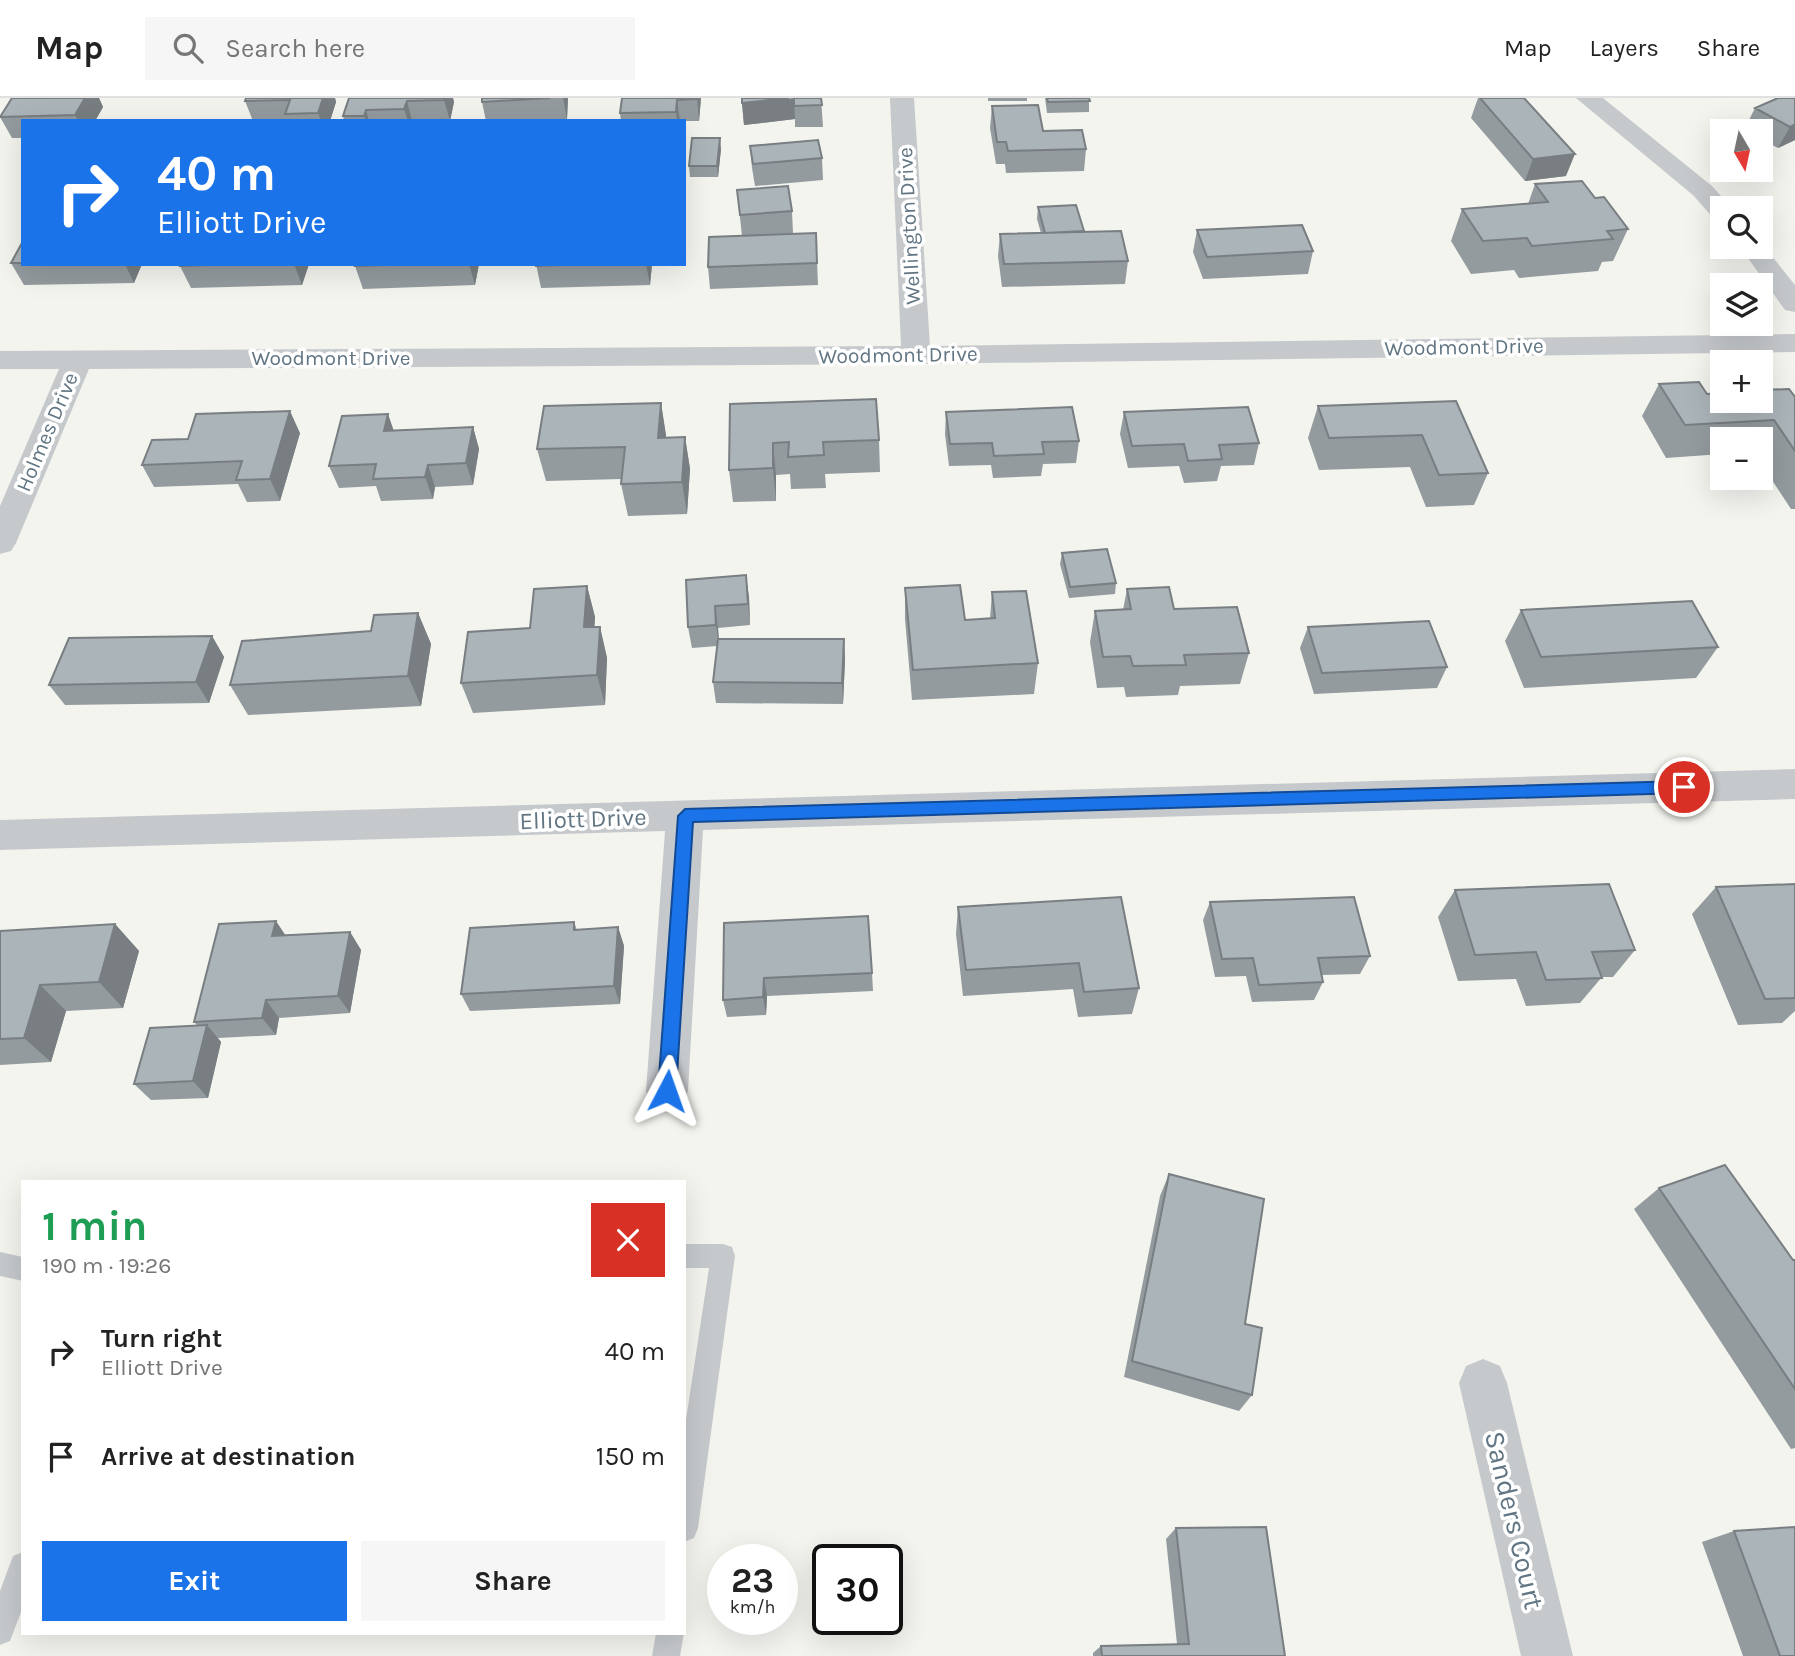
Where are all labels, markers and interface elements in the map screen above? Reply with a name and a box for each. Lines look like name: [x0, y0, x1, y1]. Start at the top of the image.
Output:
search box: [145, 17, 635, 80]
text: Map: [35, 29, 103, 67]
icon: search: [169, 29, 207, 67]
text: Search here: [225, 33, 365, 64]
text: Map: [1504, 34, 1552, 62]
text: Layers: [1590, 34, 1659, 62]
text: Share: [1697, 34, 1760, 62]
north arrow: [1710, 119, 1773, 182]
map controls: [1710, 119, 1773, 490]
text: 40 m: [157, 145, 276, 202]
icon: right: [42, 147, 133, 238]
street label: Wellington Drive: [893, 147, 925, 305]
button: search: [1710, 196, 1773, 259]
text: Elliott Drive: [157, 204, 326, 241]
button: layers: [1710, 273, 1773, 336]
street label: Woodmont Drive: [1384, 334, 1544, 360]
street label: Woodmont Drive: [818, 342, 978, 368]
street label: Woodmont Drive: [251, 346, 411, 370]
button: +: [1710, 350, 1773, 413]
street label: Holmes Drive: [11, 369, 83, 495]
button: −: [1710, 427, 1773, 490]
pin: [1654, 757, 1714, 817]
icon: arrive: [1665, 768, 1703, 806]
street label: Elliott Drive: [519, 803, 647, 835]
position arrow: [630, 1054, 704, 1128]
text: 1 min: [42, 1201, 147, 1251]
button: close: [591, 1203, 665, 1277]
text: 190 m · 19:26: [42, 1252, 171, 1279]
text: Turn right: [101, 1323, 222, 1354]
icon: right: [42, 1333, 80, 1371]
text: 40 m: [605, 1336, 665, 1367]
text: Elliott Drive: [101, 1354, 223, 1381]
street label: Sanders Court: [1478, 1428, 1551, 1612]
icon: arrive: [42, 1438, 80, 1476]
text: Arrive at destination: [101, 1441, 355, 1472]
text: 150 m: [596, 1441, 665, 1472]
button: Exit: [42, 1541, 347, 1621]
button: Share: [361, 1541, 665, 1621]
speed limit sign: 30: [812, 1544, 903, 1635]
text: 23: [731, 1560, 774, 1601]
text: km/h: [730, 1596, 775, 1618]

